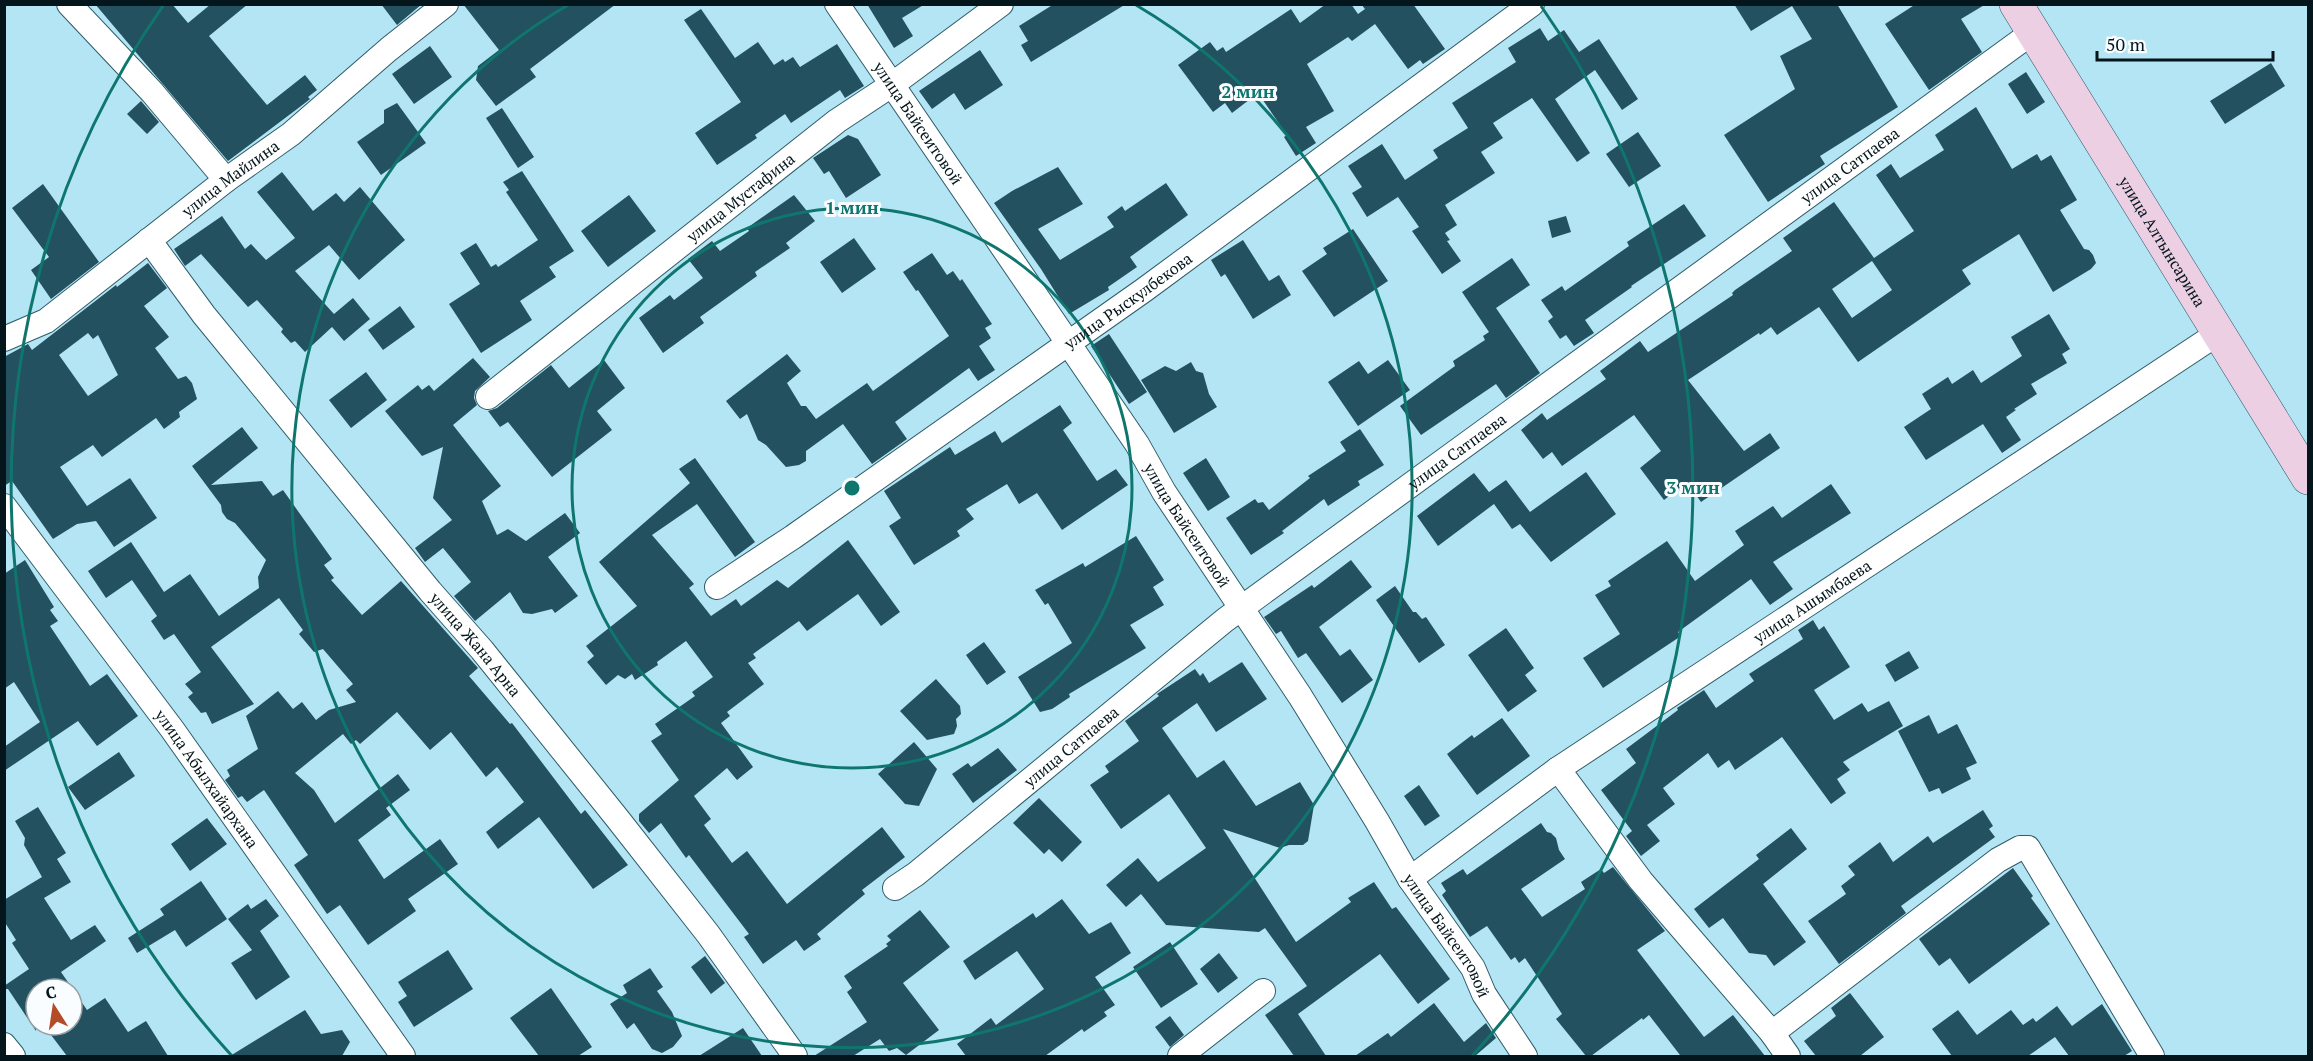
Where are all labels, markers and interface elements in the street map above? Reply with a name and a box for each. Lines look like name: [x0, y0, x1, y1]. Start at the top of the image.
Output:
scale bar: [2097, 24, 2272, 62]
text: 50 m: [2106, 32, 2146, 56]
street label: улица Байсеитовой: [868, 56, 968, 189]
text: 2 мин: [1221, 79, 1275, 103]
street label: улица Сатпаева: [1795, 122, 1904, 209]
street label: улица Майлина: [176, 135, 284, 222]
street label: улица Мустафина: [681, 148, 799, 248]
street label: улица Алтынсарина: [2113, 171, 2211, 311]
text: 1 мин: [825, 195, 879, 219]
street label: улица Рыскулбекова: [1059, 247, 1197, 355]
street label: улица Сатпаева: [1402, 408, 1511, 495]
street label: улица Байсеитовой: [1138, 458, 1236, 592]
text: 3 мин: [1666, 475, 1720, 499]
centre of rings: [842, 478, 862, 498]
street label: улица Ашымбаева: [1748, 554, 1875, 649]
street label: улица Жана Арна: [424, 587, 526, 701]
street label: улица Сатпаева: [1018, 701, 1123, 793]
street label: улица Абылхайархана: [149, 704, 264, 853]
street label: улица Байсеитовой: [1398, 869, 1495, 1001]
north arrow: [24, 977, 84, 1037]
text: С: [43, 980, 58, 1004]

